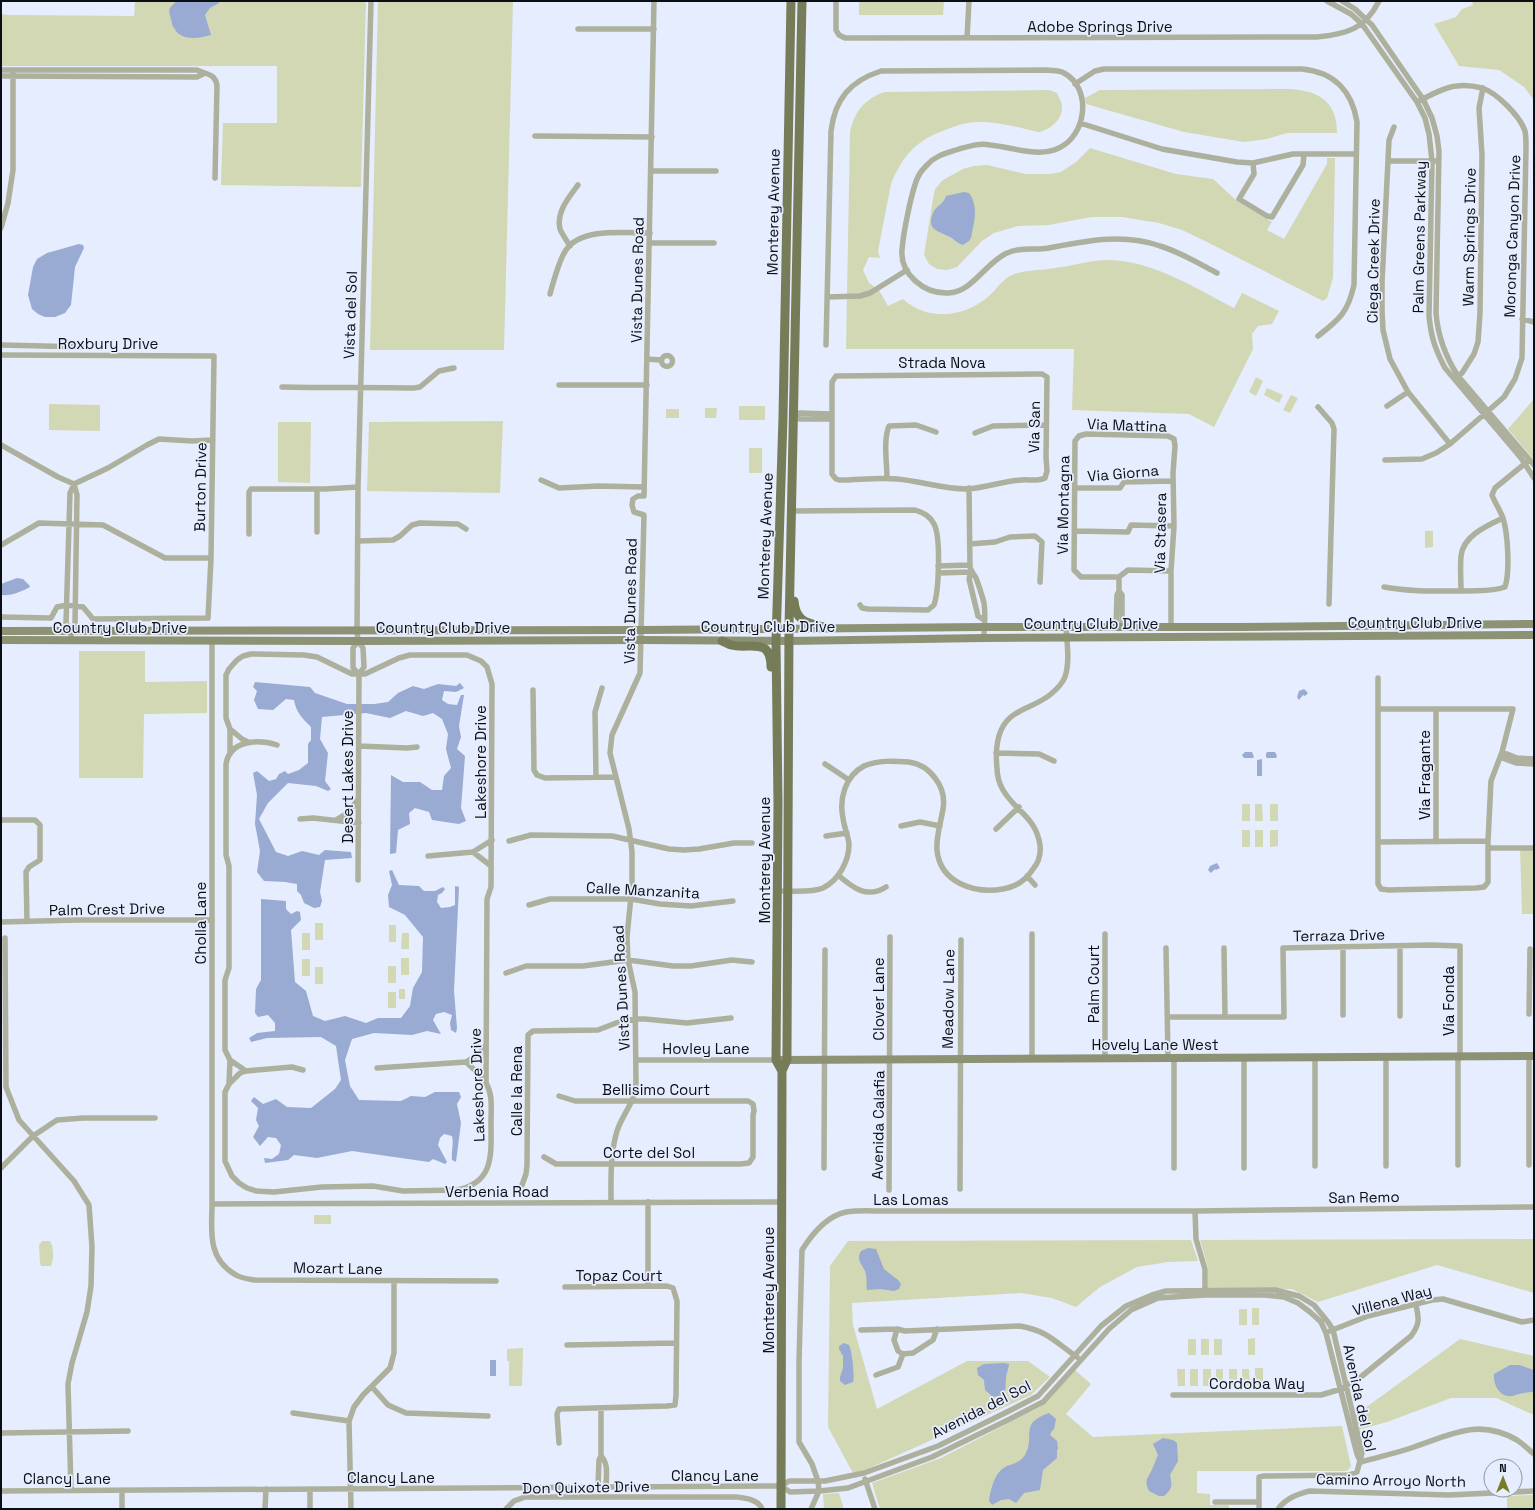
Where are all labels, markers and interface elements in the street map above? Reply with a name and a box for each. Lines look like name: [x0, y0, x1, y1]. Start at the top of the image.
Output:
street label: Adobe Springs Drive: [1027, 17, 1173, 36]
street label: Monterey Avenue: [762, 148, 784, 276]
street label: Moronga Canyon Drive: [1500, 154, 1524, 318]
street label: Palm Greens Parkway: [1408, 161, 1430, 313]
street label: Warm Springs Drive: [1458, 167, 1480, 307]
street label: Ciega Creek Drive: [1362, 198, 1384, 324]
street label: Vista Dunes Road: [626, 217, 648, 343]
street label: Vista del Sol: [339, 271, 361, 359]
street label: Roxbury Drive: [58, 334, 158, 353]
street label: Strada Nova: [898, 353, 986, 372]
street label: Via San: [1024, 401, 1044, 453]
street label: Via Mattina: [1087, 414, 1168, 436]
street label: Burton Drive: [190, 442, 210, 532]
street label: Via Montagna: [1053, 455, 1073, 555]
street label: Via Giorna: [1086, 460, 1160, 486]
street label: Monterey Avenue: [753, 472, 777, 600]
street label: Via Stasera: [1150, 492, 1170, 574]
street label: Vista Dunes Road: [619, 538, 641, 664]
street label: Country Club Drive: [1348, 613, 1482, 632]
street label: Country Club Drive: [1024, 614, 1158, 633]
street label: Country Club Drive: [701, 617, 835, 636]
street label: Country Club Drive: [53, 618, 187, 637]
street label: Country Club Drive: [376, 618, 510, 637]
street label: Lakeshore Drive: [471, 705, 490, 819]
street label: Desert Lakes Drive: [338, 710, 357, 844]
street label: Via Fragante: [1415, 730, 1434, 820]
street label: Monterey Avenue: [755, 796, 774, 923]
street label: Calle Manzanita: [586, 878, 701, 902]
street label: Cholla Lane: [191, 881, 210, 964]
street label: Palm Crest Drive: [49, 898, 165, 920]
street label: Vista Dunes Road: [608, 925, 634, 1051]
street label: Terraza Drive: [1293, 925, 1385, 945]
street label: Palm Court: [1084, 945, 1103, 1023]
street label: Meadow Lane: [938, 949, 958, 1049]
street label: Clover Lane: [869, 957, 888, 1041]
street label: Via Fonda: [1439, 966, 1458, 1036]
street label: Lakeshore Drive: [466, 1028, 488, 1142]
street label: Hovely Lane West: [1091, 1035, 1219, 1054]
street label: Hovley Lane: [662, 1039, 750, 1058]
street label: Calle la Rena: [507, 1045, 526, 1136]
street label: Avenida Calafia: [868, 1070, 888, 1180]
street label: Bellisimo Court: [602, 1080, 710, 1099]
street label: Corte del Sol: [603, 1143, 695, 1162]
street label: Verbenia Road: [445, 1182, 549, 1201]
street label: San Remo: [1328, 1187, 1400, 1207]
street label: Las Lomas: [873, 1190, 949, 1209]
street label: Monterey Avenue: [759, 1226, 778, 1353]
street label: Mozart Lane: [293, 1258, 383, 1278]
street label: Topaz Court: [575, 1266, 663, 1285]
street label: Villena Way: [1350, 1280, 1434, 1320]
street label: Avenida del Sol: [1339, 1343, 1381, 1453]
street label: Cordoba Way: [1209, 1374, 1305, 1393]
street label: Avenida del Sol: [928, 1376, 1034, 1442]
north arrow: [1483, 1458, 1523, 1498]
text: N: [1499, 1461, 1507, 1475]
street label: Clancy Lane: [671, 1466, 759, 1485]
street label: Clancy Lane: [347, 1468, 435, 1487]
street label: Clancy Lane: [23, 1469, 111, 1488]
street label: Camino Arroyo North: [1316, 1469, 1466, 1491]
street label: Don Quixote Drive: [522, 1476, 650, 1498]

